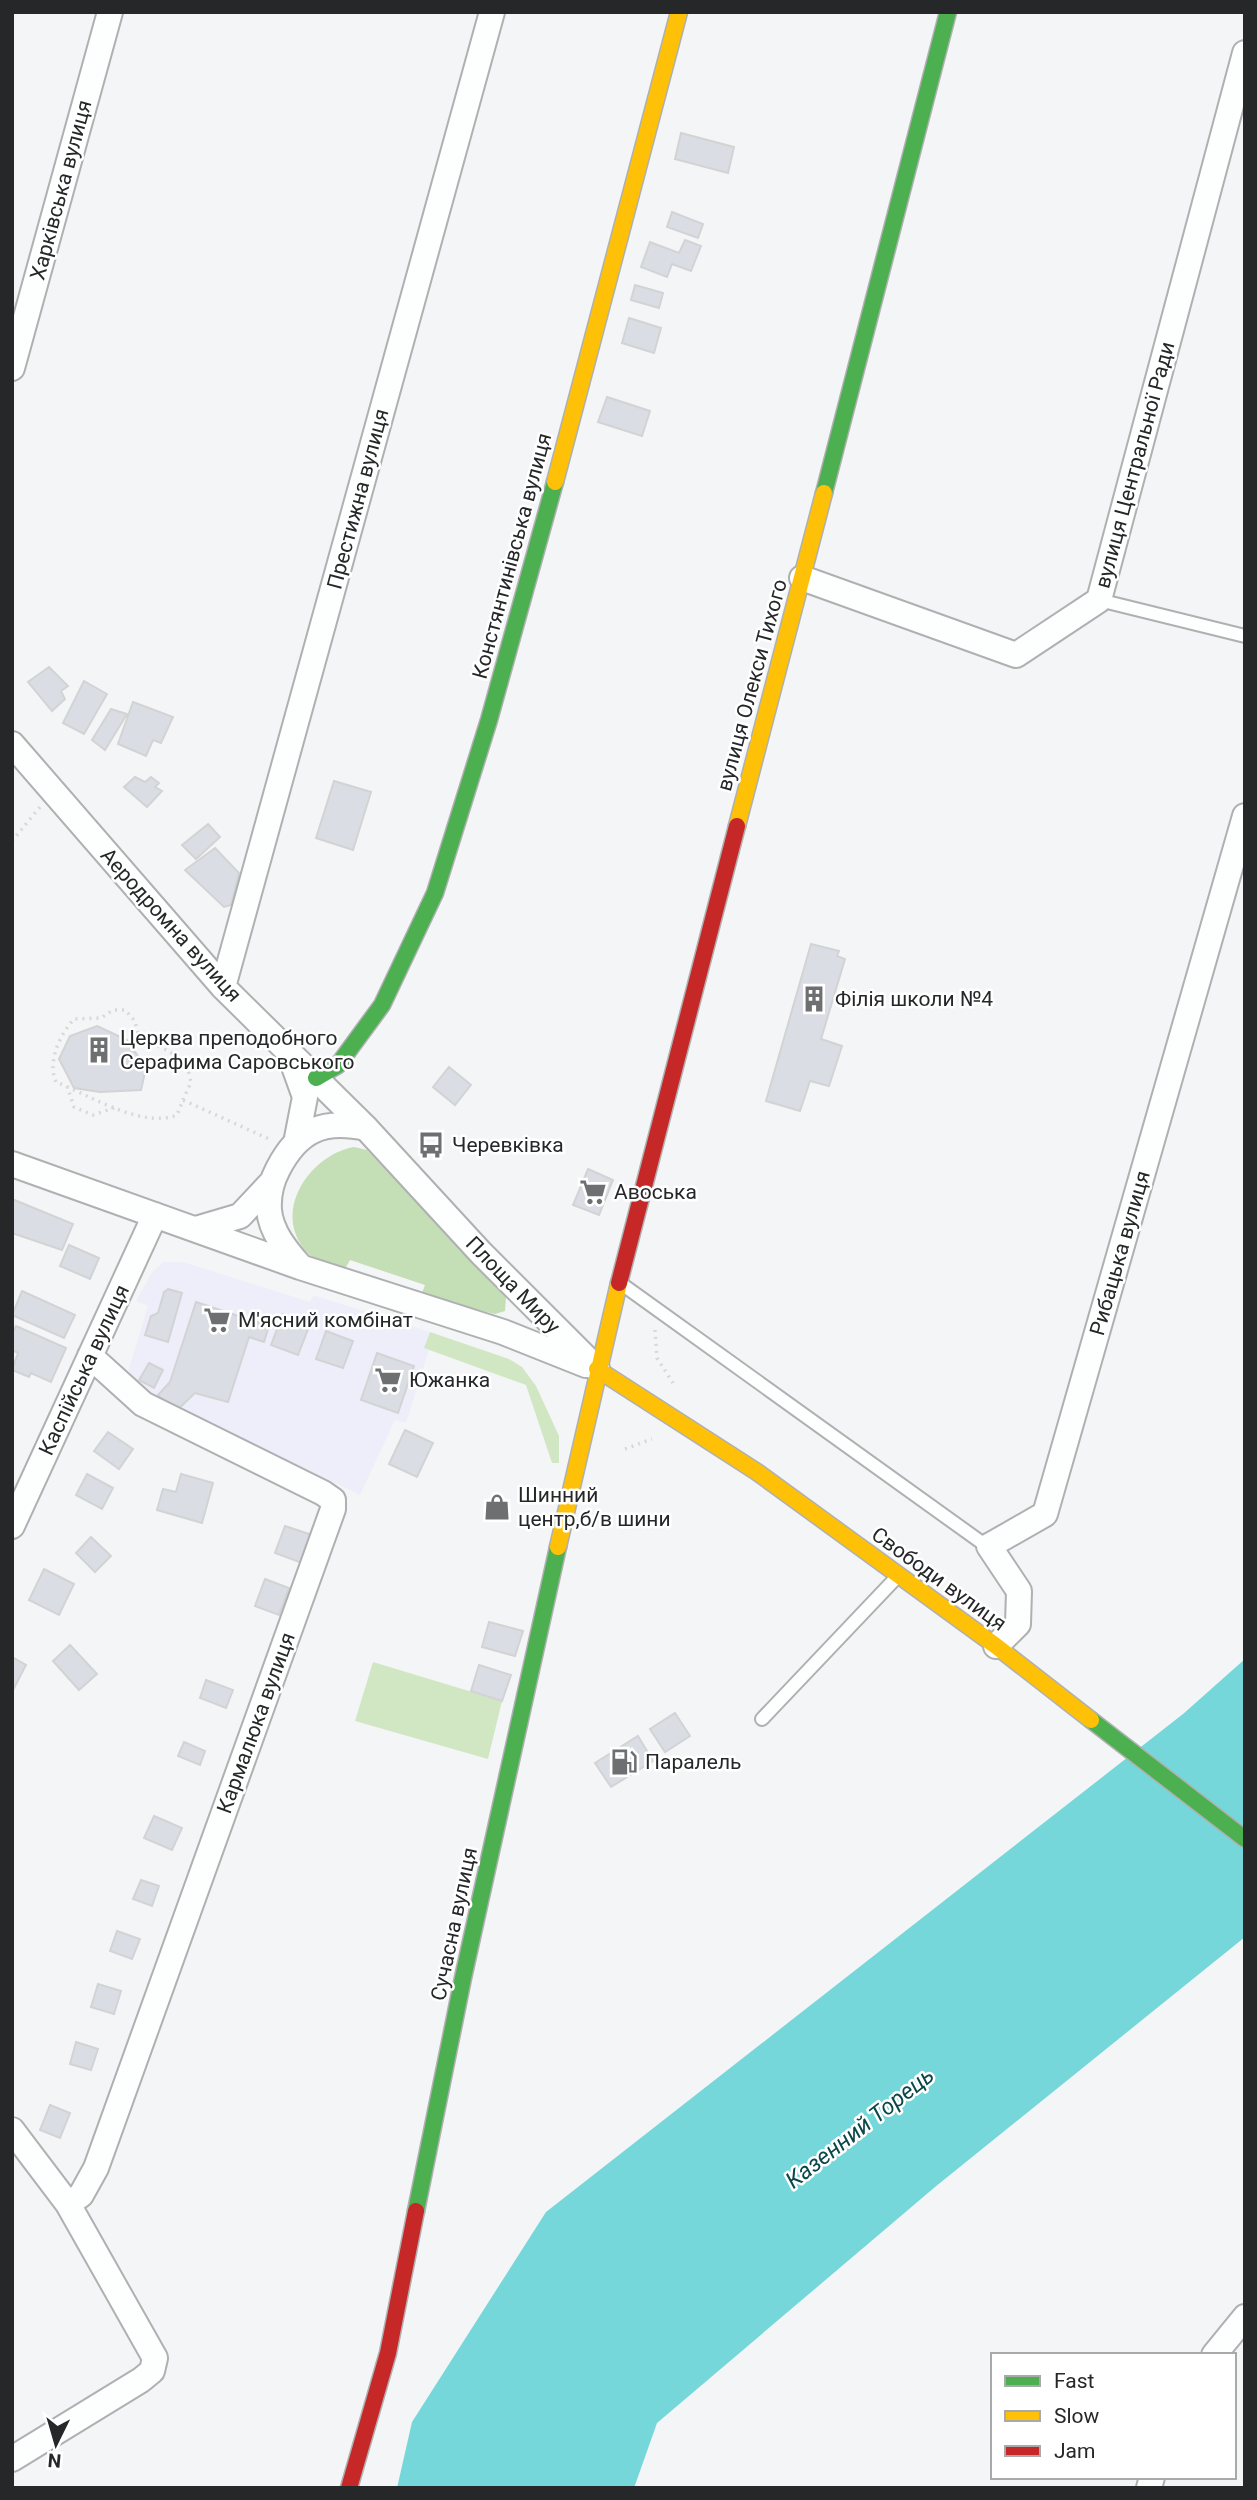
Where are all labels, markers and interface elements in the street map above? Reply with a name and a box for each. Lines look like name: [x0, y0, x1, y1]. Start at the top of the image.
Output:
street label: Харківська вулиця: [25, 98, 97, 282]
street label: вулиця Центральної Ради: [1091, 339, 1179, 591]
street label: Престижна вулиця: [322, 406, 394, 592]
street label: Констянтинівська вулиця: [468, 430, 556, 682]
street label: вулиця Олекси Тихого: [712, 577, 792, 793]
street label: Аеродромна вулиця: [96, 843, 246, 1007]
building icon: Філія школи №4: [799, 984, 829, 1014]
place label: Філія школи №4: [835, 987, 993, 1011]
place label: Церква преподобного Серафима Саровського: [120, 1026, 355, 1074]
building icon: Церква преподобного Серафима Саровського: [84, 1035, 114, 1065]
bus stop icon: Черевківка: [416, 1130, 446, 1160]
place label: Черевківка: [452, 1133, 564, 1157]
street label: Рибацька вулиця: [1085, 1168, 1155, 1338]
supermarket icon: Авоська: [578, 1177, 608, 1207]
place label: Авоська: [614, 1180, 697, 1204]
street label: Площа Миру: [461, 1232, 565, 1338]
street label: Каспійська вулиця: [34, 1281, 134, 1459]
supermarket icon: М'ясний комбінат: [202, 1305, 232, 1335]
place label: М'ясний комбінат: [238, 1308, 413, 1332]
supermarket icon: Южанка: [373, 1365, 403, 1395]
place label: Южанка: [409, 1368, 490, 1392]
place label: Шинний центр,б/в шини: [518, 1483, 671, 1531]
shop icon: Шинний центр,б/в шини: [482, 1492, 512, 1522]
street label: Свободи вулиця: [867, 1522, 1011, 1636]
street label: Кармалюка вулиця: [212, 1629, 300, 1817]
fuel station icon: Паралель: [609, 1747, 639, 1777]
place label: Паралель: [645, 1750, 741, 1774]
street label: Сучасна вулиця: [426, 1845, 482, 2003]
water label: Казенний Торець: [780, 2062, 940, 2194]
legend: [991, 2353, 1236, 2479]
text: Fast: [1054, 2369, 1095, 2393]
text: Slow: [1054, 2404, 1100, 2428]
north arrow: [21, 2409, 91, 2479]
text: Jam: [1054, 2439, 1095, 2463]
text: N: [47, 2448, 62, 2472]

